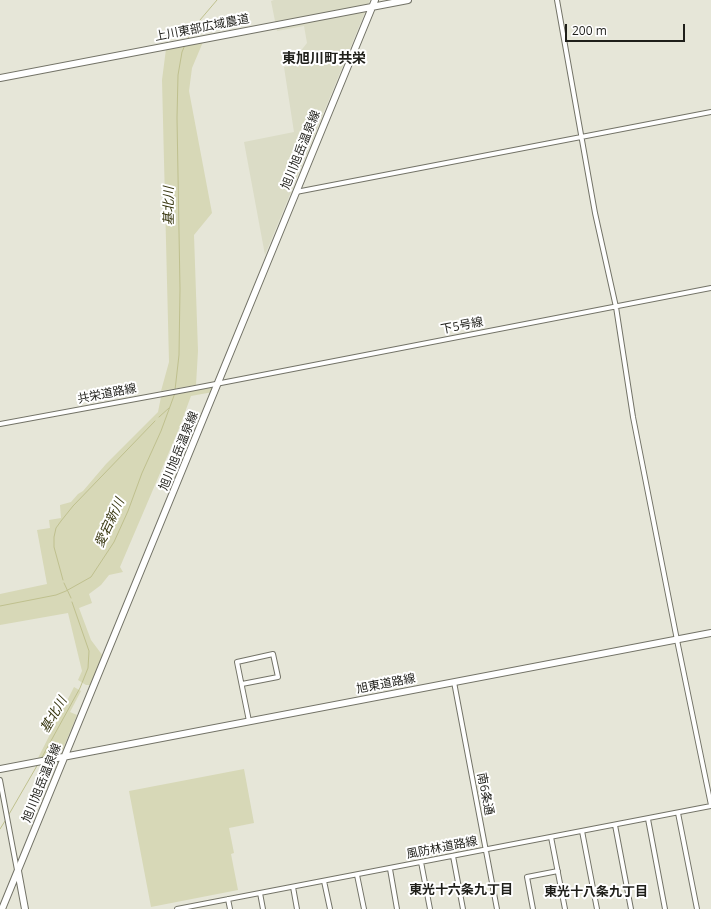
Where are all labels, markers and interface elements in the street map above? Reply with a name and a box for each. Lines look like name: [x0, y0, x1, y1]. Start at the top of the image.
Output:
street label: 上川東部広域農道: [154, 12, 250, 44]
scale bar: [567, 16, 687, 42]
text: 200 m: [572, 22, 607, 39]
district label: 東旭川町共栄: [282, 51, 366, 67]
street label: 旭川旭岳温泉線: [279, 108, 323, 192]
water label: 基北川: [161, 187, 177, 225]
street label: 下5号線: [440, 315, 484, 337]
street label: 共栄道路線: [76, 381, 138, 407]
street label: 旭川旭岳温泉線: [157, 409, 201, 493]
water label: 愛宕新川: [92, 496, 128, 550]
street label: 旭東道路線: [355, 671, 417, 697]
water label: 基北川: [37, 694, 71, 736]
street label: 旭川旭岳温泉線: [20, 741, 64, 825]
street label: 南6条通: [474, 772, 496, 816]
street label: 風防林道路線: [405, 834, 479, 862]
district label: 東光十六条九丁目: [409, 882, 513, 898]
district label: 東光十八条九丁目: [544, 884, 648, 900]

